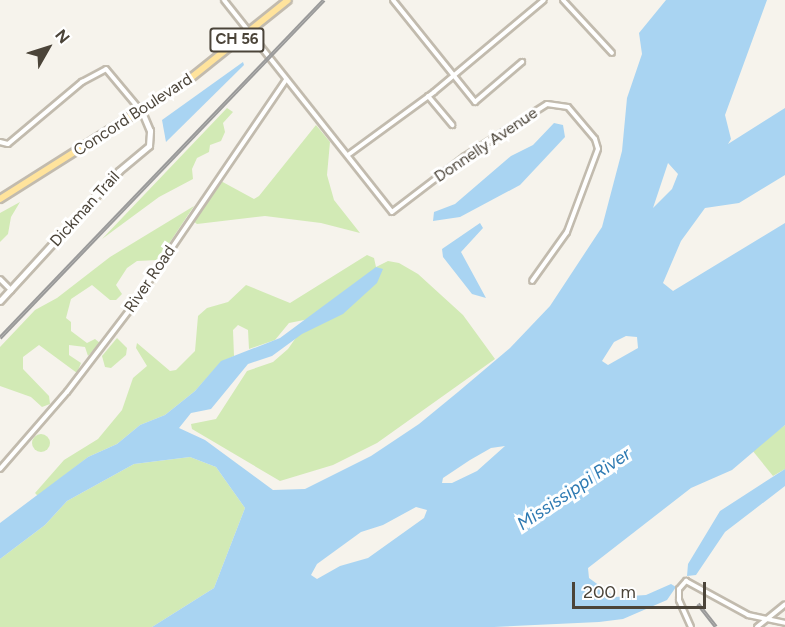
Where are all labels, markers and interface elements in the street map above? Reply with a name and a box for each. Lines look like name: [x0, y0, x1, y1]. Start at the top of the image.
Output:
north arrow: [18, 18, 78, 78]
text: N: [51, 26, 74, 47]
road number: CH 56: [208, 28, 266, 52]
street label: Concord Boulevard: [70, 69, 196, 161]
street label: Donnelly Avenue: [431, 103, 541, 187]
street label: Dickman Trail: [46, 167, 124, 251]
street label: River Road: [121, 242, 179, 316]
water label: Mississippi River: [513, 443, 635, 535]
scale bar: [575, 570, 708, 608]
text: 200 m: [583, 581, 636, 603]

